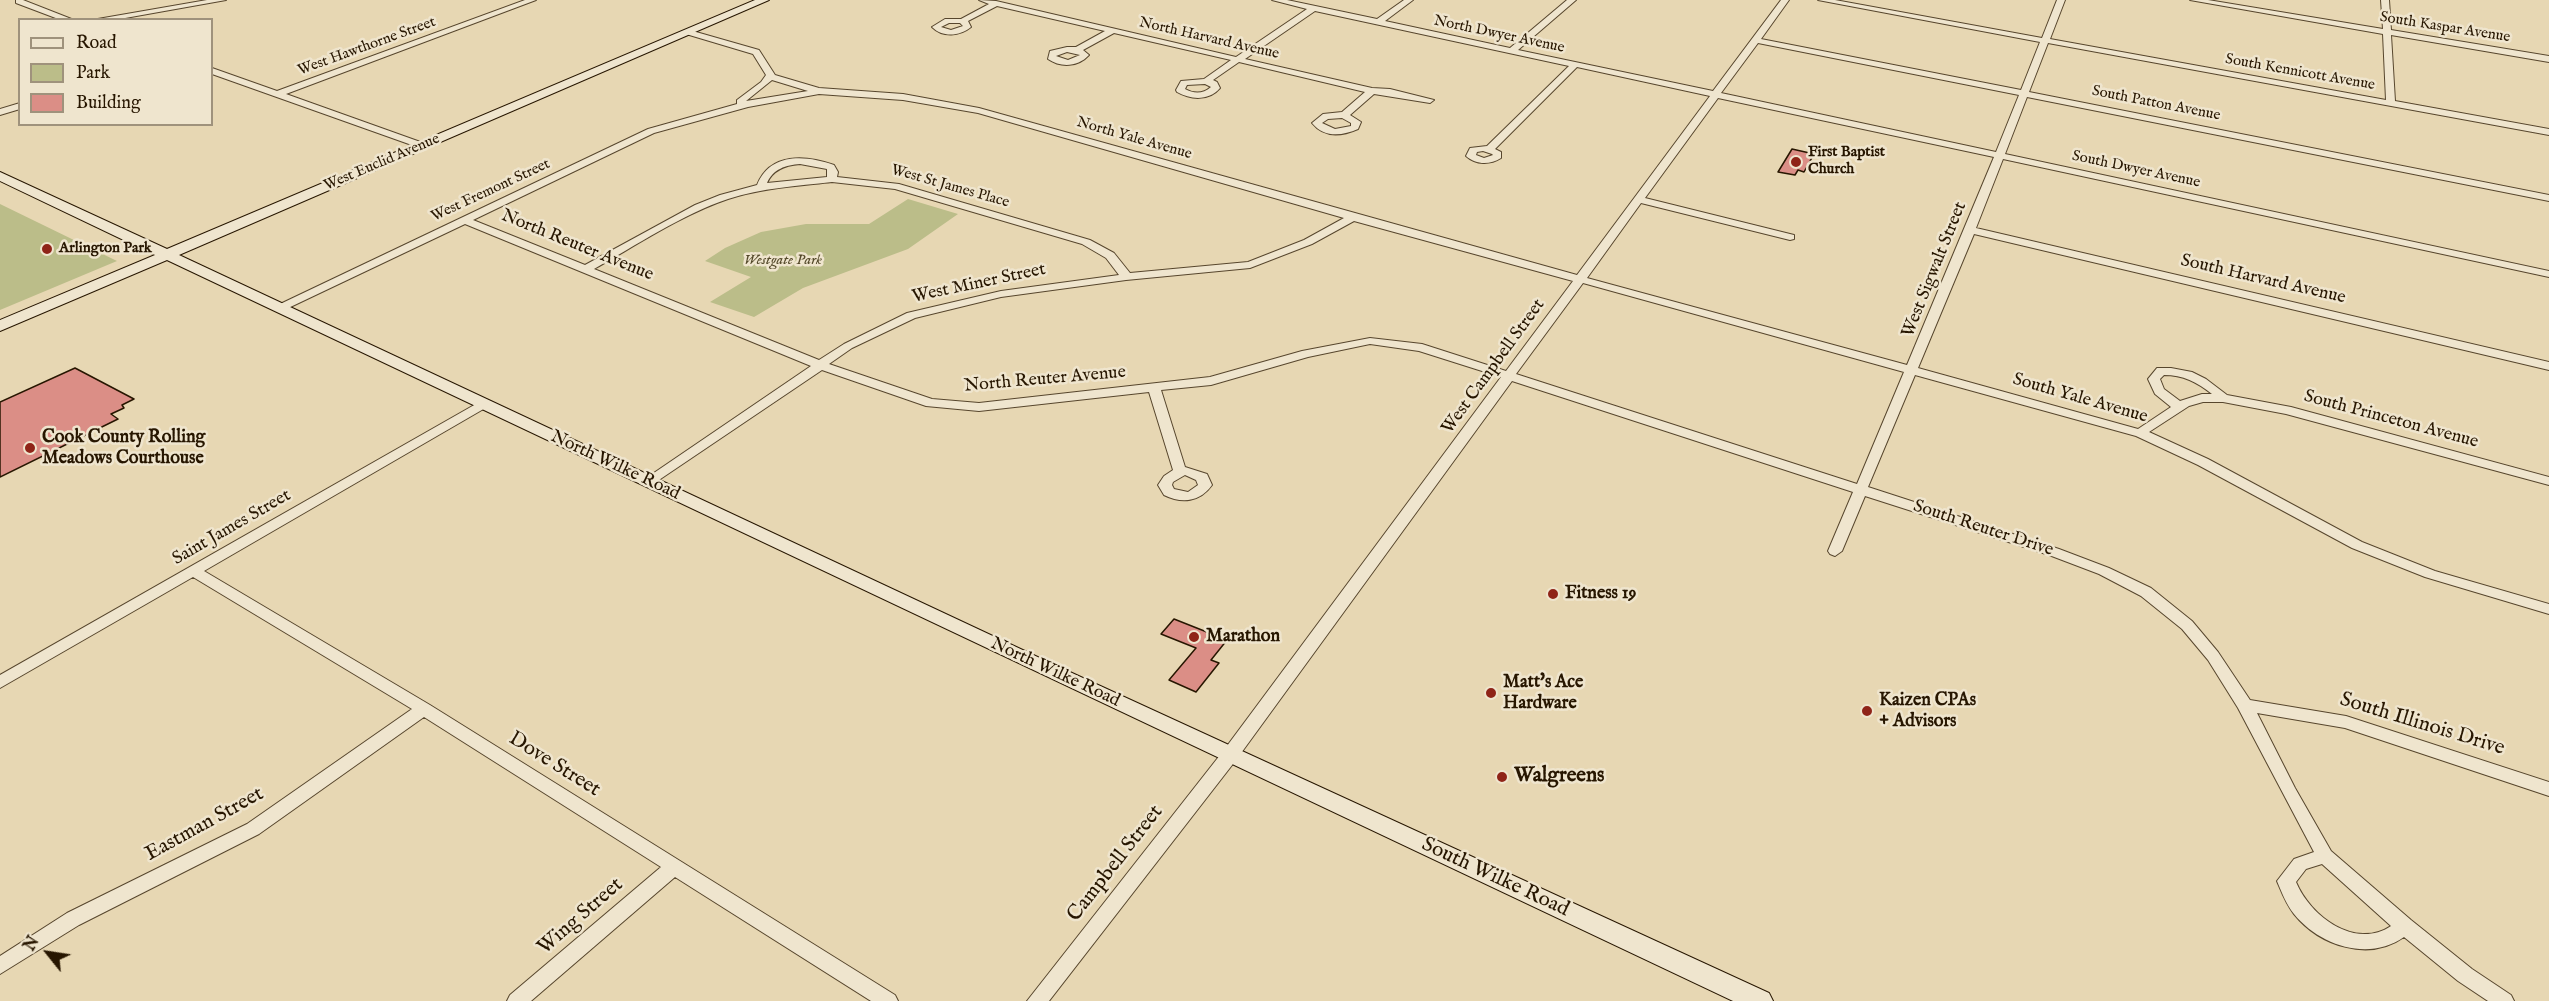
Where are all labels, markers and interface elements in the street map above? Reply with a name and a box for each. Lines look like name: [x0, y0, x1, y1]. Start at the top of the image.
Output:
street label: South Kaspar Avenue: [2379, 9, 2511, 47]
street label: North Dwyer Avenue: [1432, 12, 1566, 58]
street label: West Hawthorne Street: [296, 14, 438, 80]
street label: North Harvard Avenue: [1137, 14, 1281, 64]
legend: [18, 18, 213, 126]
text: Road: [76, 32, 117, 55]
street label: South Kennicott Avenue: [2224, 51, 2376, 95]
text: Park: [76, 62, 110, 85]
street label: South Patton Avenue: [2090, 83, 2222, 125]
text: Building: [76, 92, 141, 115]
street label: North Yale Avenue: [1074, 114, 1194, 164]
street label: West Euclid Avenue: [321, 131, 443, 195]
place label: First Baptist Church: [1808, 144, 1885, 179]
street label: South Dwyer Avenue: [2070, 148, 2202, 192]
marker: First Baptist Church: [1789, 155, 1803, 169]
street label: West Fremont Street: [429, 156, 553, 226]
street label: West St James Place: [889, 162, 1011, 212]
street label: West Sigwalt Street: [1898, 199, 1972, 341]
street label: North Reuter Avenue: [498, 206, 656, 286]
place label: Arlington Park: [59, 240, 152, 258]
marker: Arlington Park: [40, 242, 54, 256]
street label: South Harvard Avenue: [2178, 251, 2348, 309]
park label: Westgate Park: [744, 252, 822, 270]
street label: West Miner Street: [910, 259, 1048, 309]
street label: West Campbell Street: [1438, 295, 1550, 439]
street label: North Reuter Avenue: [963, 362, 1127, 398]
street label: South Yale Avenue: [2010, 369, 2150, 429]
street label: South Princeton Avenue: [2301, 386, 2481, 454]
place label: Cook County Rolling Meadows Courthouse: [42, 427, 205, 470]
street label: North Wilke Road: [547, 427, 683, 505]
marker: Cook County Rolling Meadows Courthouse: [23, 441, 37, 455]
street label: Saint James Street: [169, 485, 295, 571]
street label: South Reuter Drive: [1910, 496, 2056, 562]
place label: Fitness 19: [1565, 583, 1636, 605]
marker: Fitness 19: [1546, 587, 1560, 601]
place label: Marathon: [1206, 626, 1280, 648]
marker: Marathon: [1187, 630, 1201, 644]
street label: North Wilke Road: [987, 634, 1123, 712]
place label: Matt's Ace Hardware: [1503, 672, 1583, 714]
marker: Matt's Ace Hardware: [1484, 686, 1498, 700]
street label: South Illinois Drive: [2337, 688, 2507, 762]
place label: Kaizen CPAs + Advisors: [1879, 690, 1976, 732]
marker: Kaizen CPAs + Advisors: [1860, 704, 1874, 718]
street label: Dove Street: [503, 727, 605, 803]
place label: Walgreens: [1514, 764, 1604, 790]
marker: Walgreens: [1495, 770, 1509, 784]
street label: Eastman Street: [141, 782, 269, 868]
street label: Campbell Street: [1063, 801, 1169, 927]
street label: South Wilke Road: [1417, 833, 1573, 923]
street label: Wing Street: [533, 873, 629, 961]
north arrow: [18, 923, 78, 983]
text: N: [20, 933, 45, 955]

